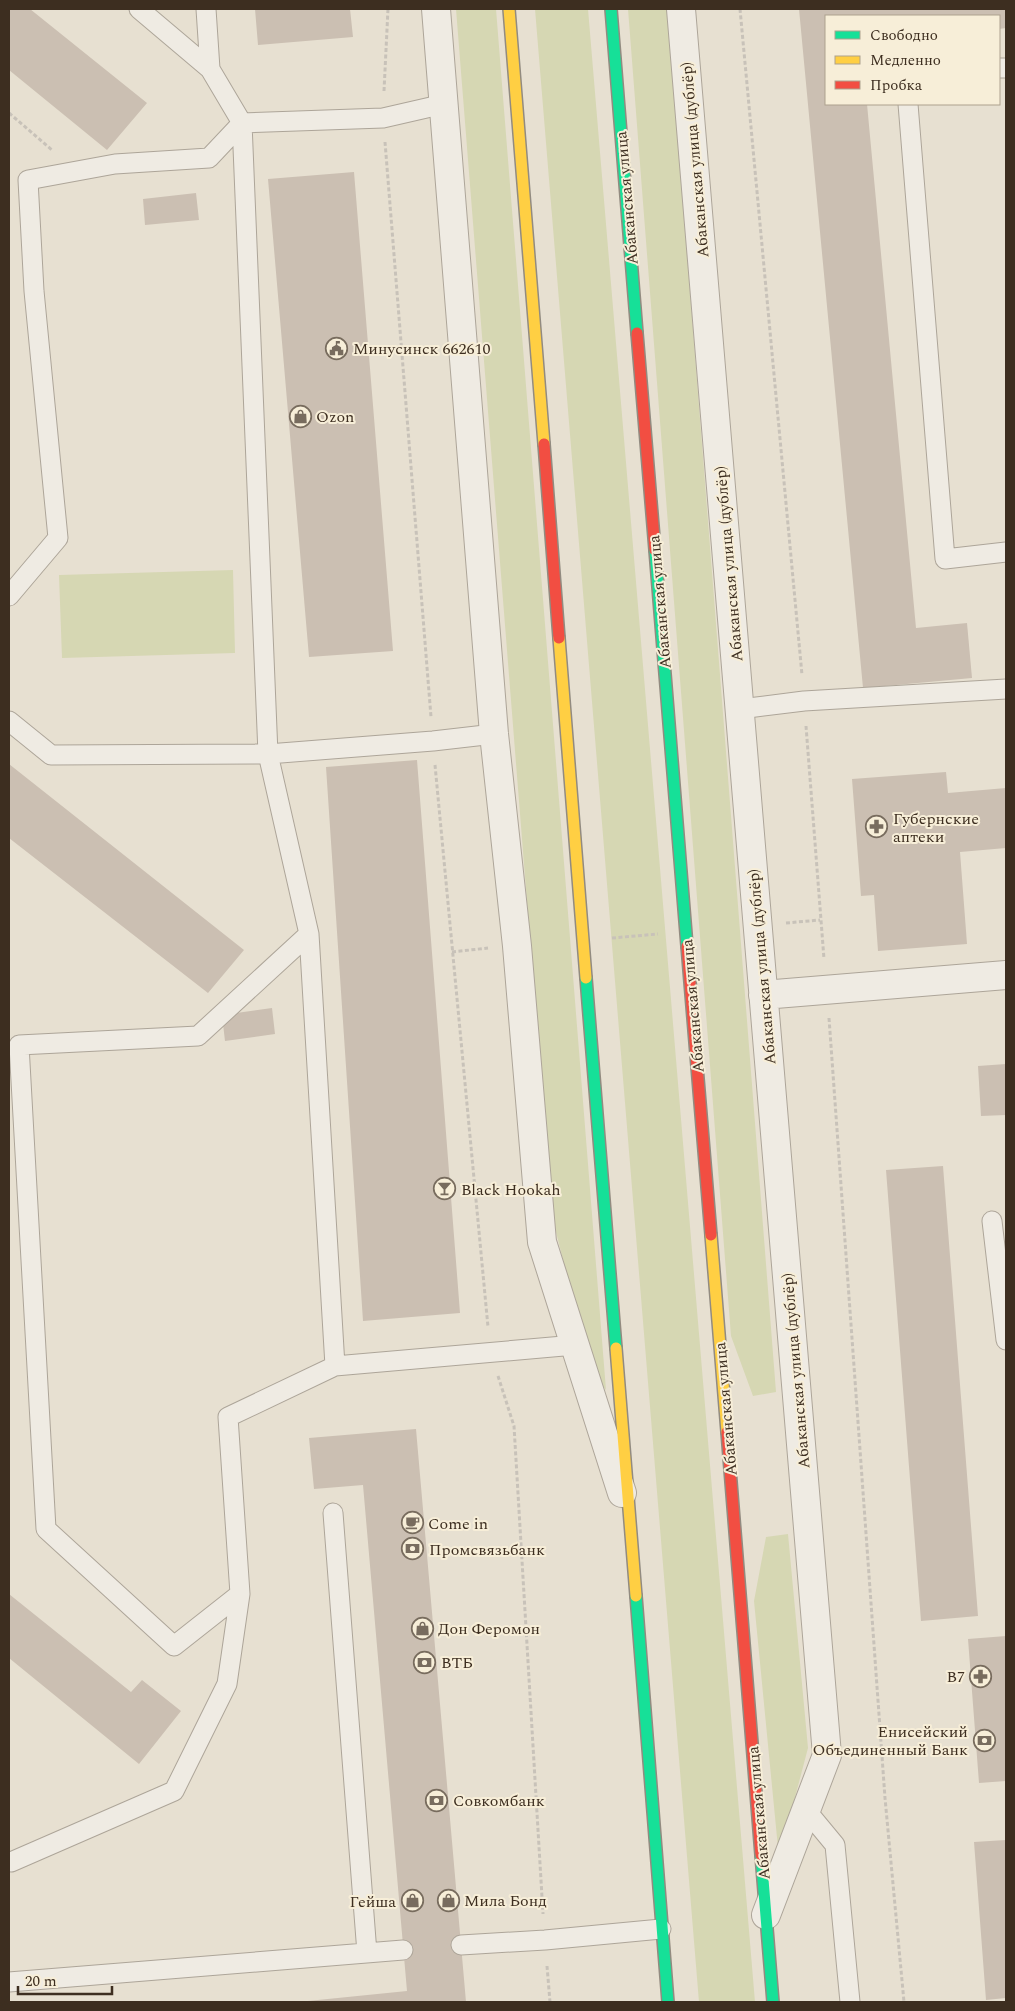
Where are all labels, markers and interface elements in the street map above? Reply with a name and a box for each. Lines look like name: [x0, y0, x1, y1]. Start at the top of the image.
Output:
legend: [825, 15, 1000, 105]
text: Свободно: [870, 24, 938, 47]
text: Медленно: [870, 49, 941, 72]
street label: Абаканская улица (дублёр): [674, 61, 716, 259]
text: Пробка: [870, 74, 923, 97]
street label: Абаканская улица: [609, 130, 645, 266]
public building icon: Минусинск 662610: [325, 336, 349, 360]
place label: Минусинск 662610: [353, 337, 490, 361]
shop icon: Ozon: [288, 404, 312, 428]
place label: Ozon: [316, 405, 354, 429]
street label: Абаканская улица (дублёр): [708, 465, 750, 663]
street label: Абаканская улица: [642, 534, 678, 670]
place label: Губернские аптеки: [893, 807, 979, 849]
pharmacy icon: Губернские аптеки: [865, 815, 889, 839]
street label: Абаканская улица (дублёр): [741, 868, 783, 1066]
street label: Абаканская улица: [675, 938, 711, 1074]
bar icon: Black Hookah: [433, 1177, 457, 1201]
place label: Black Hookah: [461, 1178, 561, 1202]
street label: Абаканская улица (дублёр): [775, 1272, 817, 1470]
street label: Абаканская улица: [708, 1341, 744, 1477]
cafe icon: Come in: [400, 1511, 424, 1535]
place label: Come in: [428, 1512, 488, 1536]
bank icon: Промсвязьбанк: [401, 1537, 425, 1561]
place label: Промсвязьбанк: [429, 1538, 545, 1562]
shop icon: Дон Феромон: [410, 1616, 434, 1640]
place label: Дон Феромон: [438, 1617, 540, 1641]
bank icon: ВТБ: [413, 1650, 437, 1674]
place label: ВТБ: [441, 1651, 473, 1675]
pharmacy icon: В7: [969, 1664, 993, 1688]
place label: В7: [946, 1665, 965, 1689]
place label: Енисейский Объединенный Банк: [812, 1720, 968, 1762]
bank icon: Енисейский Объединенный Банк: [972, 1728, 996, 1752]
street label: Абаканская улица: [741, 1745, 777, 1881]
bank icon: Совкомбанк: [425, 1788, 449, 1812]
place label: Совкомбанк: [453, 1789, 545, 1813]
shop icon: Мила Бонд: [436, 1888, 460, 1912]
shop icon: Гейша: [400, 1889, 424, 1913]
place label: Мила Бонд: [464, 1889, 547, 1913]
place label: Гейша: [349, 1890, 396, 1914]
scale bar: [18, 1964, 111, 1996]
text: 20 m: [25, 1970, 57, 1993]

